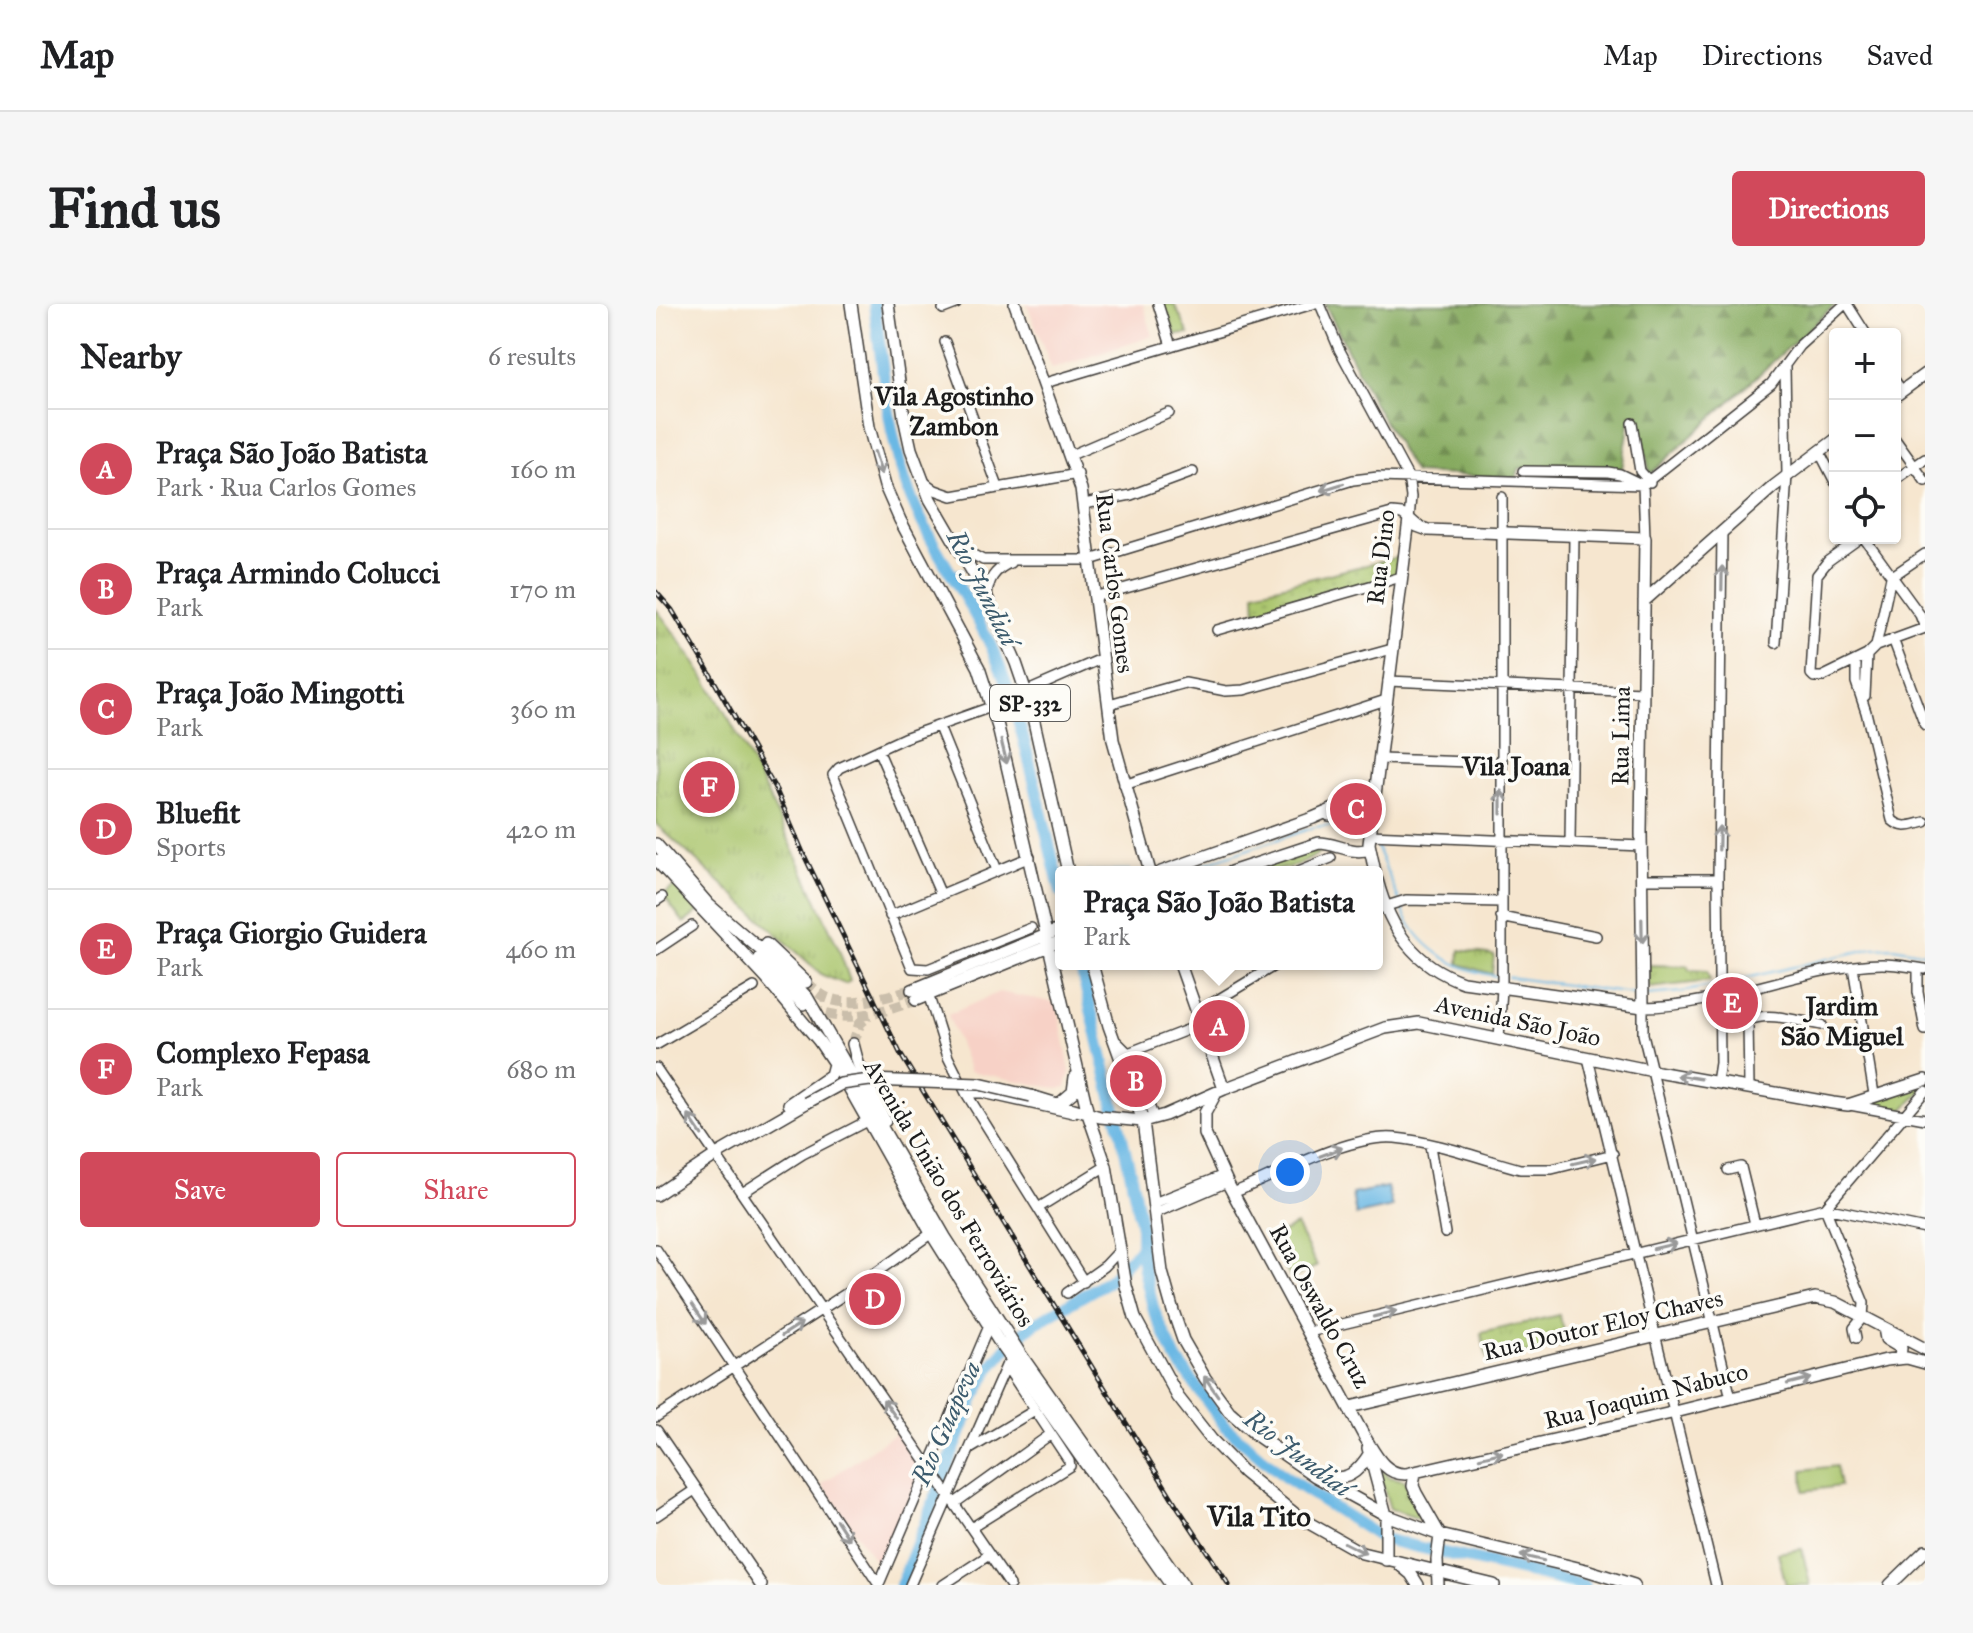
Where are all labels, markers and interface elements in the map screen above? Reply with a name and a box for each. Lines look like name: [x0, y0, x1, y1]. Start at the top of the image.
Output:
text: Map: [40, 32, 114, 78]
text: Map: [1603, 38, 1658, 73]
text: Directions: [1702, 38, 1823, 73]
text: Saved: [1867, 38, 1933, 73]
button: Directions: [1732, 171, 1925, 246]
text: Find us: [48, 174, 221, 242]
map controls: [1829, 328, 1901, 544]
button: +: [1829, 328, 1901, 400]
text: Nearby: [80, 336, 182, 377]
text: 6 results: [488, 340, 576, 372]
district label: Vila Agostinho Zambon: [873, 380, 1034, 442]
button: −: [1829, 400, 1901, 472]
text: Praça São João Batista: [156, 435, 427, 471]
one-way arrow: [871, 450, 886, 476]
text: A: [97, 453, 115, 485]
text: 160 m: [510, 453, 576, 485]
text: Park · Rua Carlos Gomes: [156, 471, 416, 503]
button: locate: [1829, 472, 1901, 544]
one-way arrow: [1319, 480, 1345, 495]
street label: Rua Carlos Gomes: [1089, 491, 1141, 675]
street label: Rua Dino: [1360, 508, 1402, 606]
water label: Rio Jundiaí: [940, 524, 1028, 656]
text: Praça Armindo Colucci: [156, 555, 440, 591]
one-way arrow: [1714, 565, 1729, 592]
text: B: [97, 573, 115, 605]
text: 170 m: [509, 573, 576, 605]
text: Park: [156, 591, 203, 623]
text: Praça João Mingotti: [156, 675, 404, 711]
road number: SP-332: [990, 685, 1070, 721]
street label: Rua Lima: [1605, 685, 1637, 786]
text: C: [97, 693, 115, 725]
text: 360 m: [510, 693, 576, 725]
text: Park: [156, 711, 203, 743]
one-way arrow: [998, 738, 1013, 764]
district label: Vila Joana: [1461, 750, 1571, 783]
pin: F: [683, 757, 735, 817]
pin: C: [1330, 779, 1382, 839]
one-way arrow: [1493, 789, 1509, 816]
text: Bluefit: [156, 795, 240, 831]
text: D: [96, 813, 116, 845]
text: 420 m: [506, 813, 576, 845]
one-way arrow: [1711, 825, 1727, 852]
text: Sports: [156, 831, 226, 863]
popup: [1055, 866, 1383, 970]
text: Praça São João Batista: [1083, 884, 1355, 920]
text: Praça Giorgio Guidera: [156, 915, 427, 951]
one-way arrow: [1635, 917, 1650, 944]
text: Park: [1083, 920, 1130, 952]
text: E: [97, 933, 115, 965]
text: 460 m: [506, 933, 576, 965]
text: Park: [156, 951, 203, 983]
pin: E: [1706, 973, 1758, 1033]
street label: Avenida São João: [1431, 989, 1604, 1053]
district label: Jardim São Miguel: [1781, 990, 1904, 1053]
pin: A: [1193, 996, 1245, 1056]
text: Complexo Fepasa: [156, 1035, 370, 1071]
pin: B: [1110, 1051, 1162, 1111]
text: F: [98, 1053, 115, 1085]
text: 680 m: [506, 1053, 576, 1085]
street label: Avenida União dos Ferroviários: [857, 1053, 1041, 1332]
one-way arrow: [1677, 1069, 1702, 1084]
text: Park: [156, 1071, 203, 1103]
one-way arrow: [687, 1115, 703, 1137]
one-way arrow: [1318, 1144, 1343, 1158]
button: Save: [80, 1152, 320, 1227]
button: Share: [336, 1152, 576, 1227]
your location: [1270, 1152, 1310, 1192]
one-way arrow: [1571, 1153, 1597, 1168]
street label: Rua Oswaldo Cruz: [1263, 1219, 1377, 1393]
one-way arrow: [1652, 1238, 1677, 1253]
pin: D: [849, 1269, 901, 1329]
street label: Rua Doutor Eloy Chaves: [1480, 1283, 1726, 1367]
one-way arrow: [691, 1302, 708, 1324]
one-way arrow: [1372, 1305, 1397, 1320]
one-way arrow: [780, 1321, 803, 1337]
water label: Rio Guapeva: [904, 1356, 988, 1491]
street label: Rua Joaquim Nabuco: [1541, 1356, 1751, 1436]
one-way arrow: [1785, 1373, 1811, 1388]
one-way arrow: [1203, 1376, 1220, 1397]
one-way arrow: [882, 1398, 898, 1420]
water label: Rio Jundiaí: [1237, 1402, 1362, 1507]
one-way arrow: [1478, 1447, 1504, 1462]
district label: Vila Tito: [1206, 1499, 1311, 1534]
one-way arrow: [835, 1519, 851, 1541]
one-way arrow: [1342, 1541, 1366, 1556]
one-way arrow: [1519, 1550, 1545, 1565]

